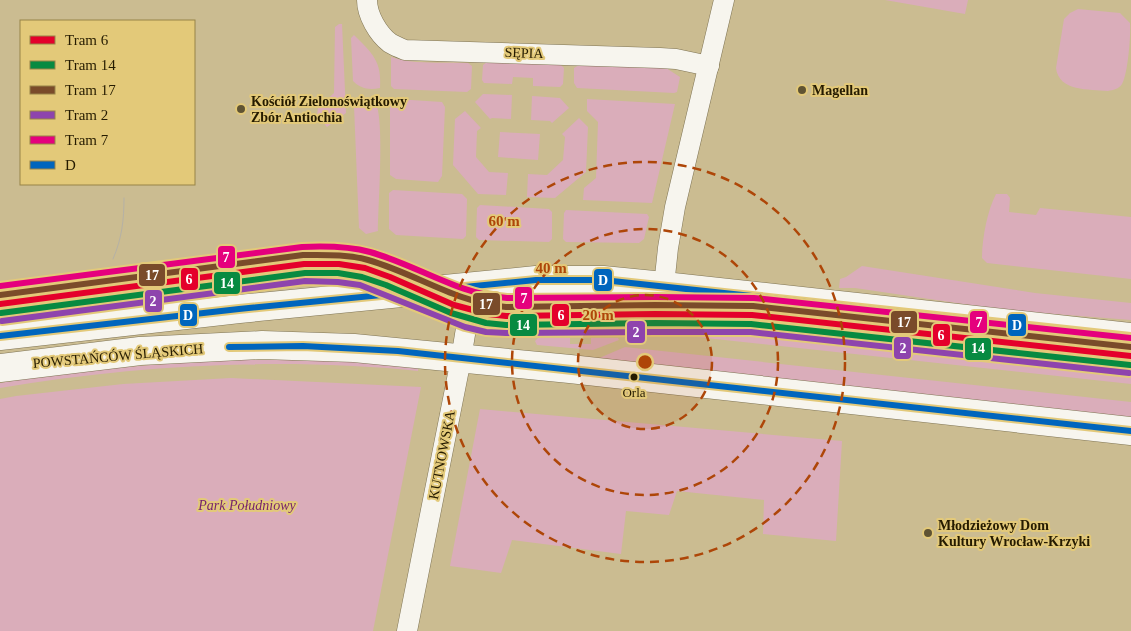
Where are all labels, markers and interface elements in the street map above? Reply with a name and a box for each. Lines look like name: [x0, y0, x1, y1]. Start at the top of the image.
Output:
legend: [20, 20, 195, 185]
text: Tram 6: [65, 32, 109, 48]
street label: SĘPIA: [504, 45, 545, 61]
text: Tram 14: [65, 57, 116, 73]
text: Tram 17: [65, 82, 116, 98]
place label: Magellan: [812, 83, 868, 98]
marker: Magellan: [796, 84, 808, 96]
place label: Kościół Zielonoświątkowy Zbór Antiochia: [251, 94, 407, 125]
marker: Kościół Zielonoświątkowy Zbór Antiochia: [235, 103, 247, 115]
text: Tram 2: [65, 107, 108, 123]
text: Tram 7: [65, 132, 109, 148]
text: D: [65, 157, 76, 173]
text: 60 m: [488, 213, 520, 229]
line badge: 7: [217, 245, 236, 269]
text: 7: [223, 250, 230, 265]
text: 40 m: [535, 260, 567, 276]
line badge: 17: [138, 263, 166, 287]
line badge: 6: [180, 267, 199, 291]
text: 17: [145, 268, 159, 283]
line badge: D: [593, 268, 613, 292]
line badge: 14: [213, 271, 241, 295]
text: 6: [186, 272, 193, 287]
text: D: [598, 273, 608, 288]
text: 14: [220, 276, 234, 291]
line badge: 7: [514, 286, 533, 310]
line badge: 2: [144, 289, 163, 313]
text: 7: [521, 291, 528, 306]
line badge: 17: [472, 292, 501, 316]
text: 2: [150, 294, 157, 309]
text: 17: [479, 297, 493, 312]
line badge: D: [179, 303, 198, 327]
line badge: 6: [551, 303, 570, 327]
text: 20 m: [582, 307, 614, 323]
text: D: [183, 308, 193, 323]
text: 6: [558, 308, 565, 323]
line badge: 17: [890, 310, 918, 334]
line badge: 7: [969, 310, 988, 334]
line badge: 14: [509, 313, 538, 337]
line badge: D: [1007, 313, 1027, 337]
text: 17: [897, 315, 911, 330]
text: 7: [976, 315, 983, 330]
text: 14: [516, 318, 530, 333]
text: D: [1012, 318, 1022, 333]
line badge: 2: [626, 320, 646, 344]
line badge: 6: [932, 323, 951, 347]
text: 2: [633, 325, 640, 340]
text: 6: [938, 328, 945, 343]
line badge: 2: [893, 336, 912, 360]
line badge: 14: [964, 337, 992, 361]
street label: POWSTAŃCÓW ŚLĄSKICH: [32, 340, 204, 371]
text: 2: [900, 341, 907, 356]
text: 14: [971, 341, 985, 356]
centre of rings: [636, 353, 654, 371]
marker: Orla: [629, 372, 639, 382]
place label: Orla: [622, 385, 646, 400]
street label: KUTNOWSKA: [426, 408, 458, 501]
park label: Park Południowy: [197, 498, 297, 513]
place label: Młodzieżowy Dom Kultury Wrocław-Krzyki: [938, 518, 1090, 549]
marker: Młodzieżowy Dom Kultury Wrocław-Krzyki: [922, 527, 934, 539]

